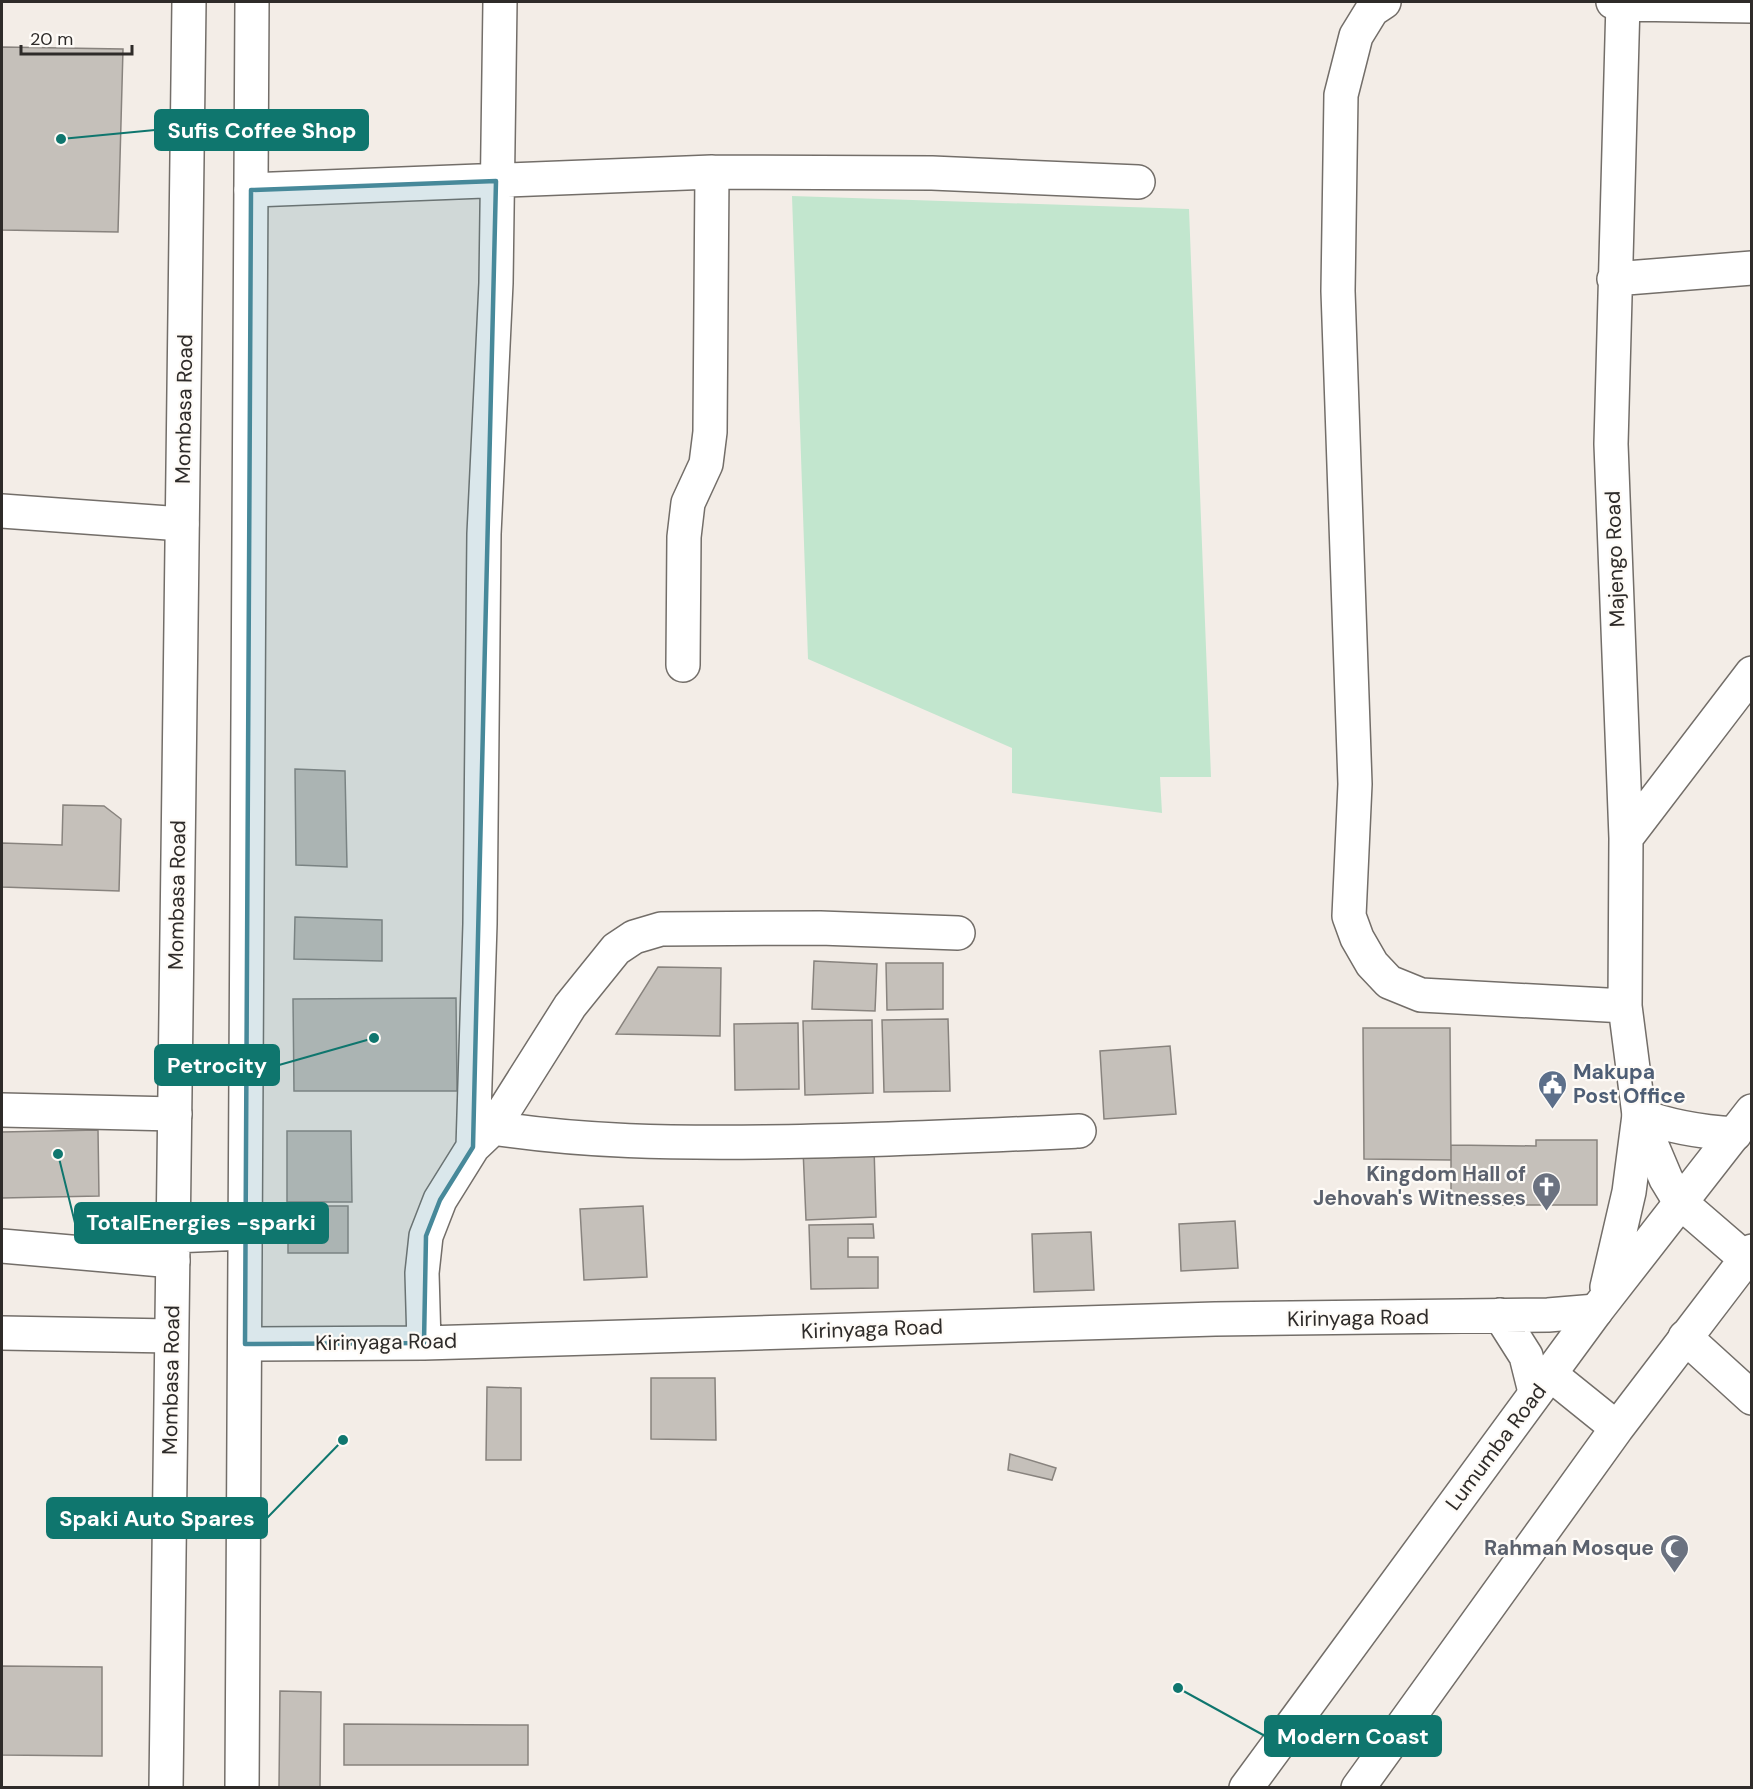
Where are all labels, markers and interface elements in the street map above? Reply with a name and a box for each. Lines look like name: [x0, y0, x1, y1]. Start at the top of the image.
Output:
scale bar: [21, 18, 132, 56]
text: 20 m: [30, 27, 73, 51]
callout: Sufis Coffee Shop: [155, 110, 368, 150]
text: Sufis Coffee Shop: [167, 116, 357, 145]
street label: Mombasa Road: [169, 334, 199, 484]
street label: Majengo Road: [1599, 490, 1631, 628]
street label: Mombasa Road: [162, 820, 192, 970]
callout: Petrocity: [155, 1045, 279, 1085]
text: Petrocity: [167, 1051, 267, 1080]
place label: Makupa Post Office: [1573, 1058, 1686, 1110]
public building icon: Makupa Post Office: [1536, 1068, 1568, 1110]
place label: Kingdom Hall of Jehovah's Witnesses: [1313, 1160, 1526, 1212]
church icon: Kingdom Hall of Jehovah's Witnesses: [1531, 1170, 1563, 1212]
callout: TotalEnergies -sparki: [75, 1203, 328, 1243]
text: TotalEnergies -sparki: [86, 1208, 316, 1237]
street label: Kirinyaga Road: [1287, 1303, 1429, 1333]
street label: Mombasa Road: [156, 1305, 186, 1455]
street label: Kirinyaga Road: [801, 1313, 943, 1345]
street label: Kirinyaga Road: [315, 1327, 457, 1357]
street label: Lumumba Road: [1439, 1378, 1553, 1516]
callout: Spaki Auto Spares: [47, 1498, 267, 1538]
text: Spaki Auto Spares: [59, 1504, 255, 1533]
mosque icon: Rahman Mosque: [1659, 1532, 1691, 1574]
place label: Rahman Mosque: [1484, 1534, 1654, 1562]
callout: Modern Coast: [1265, 1716, 1441, 1756]
text: Modern Coast: [1277, 1722, 1429, 1751]

